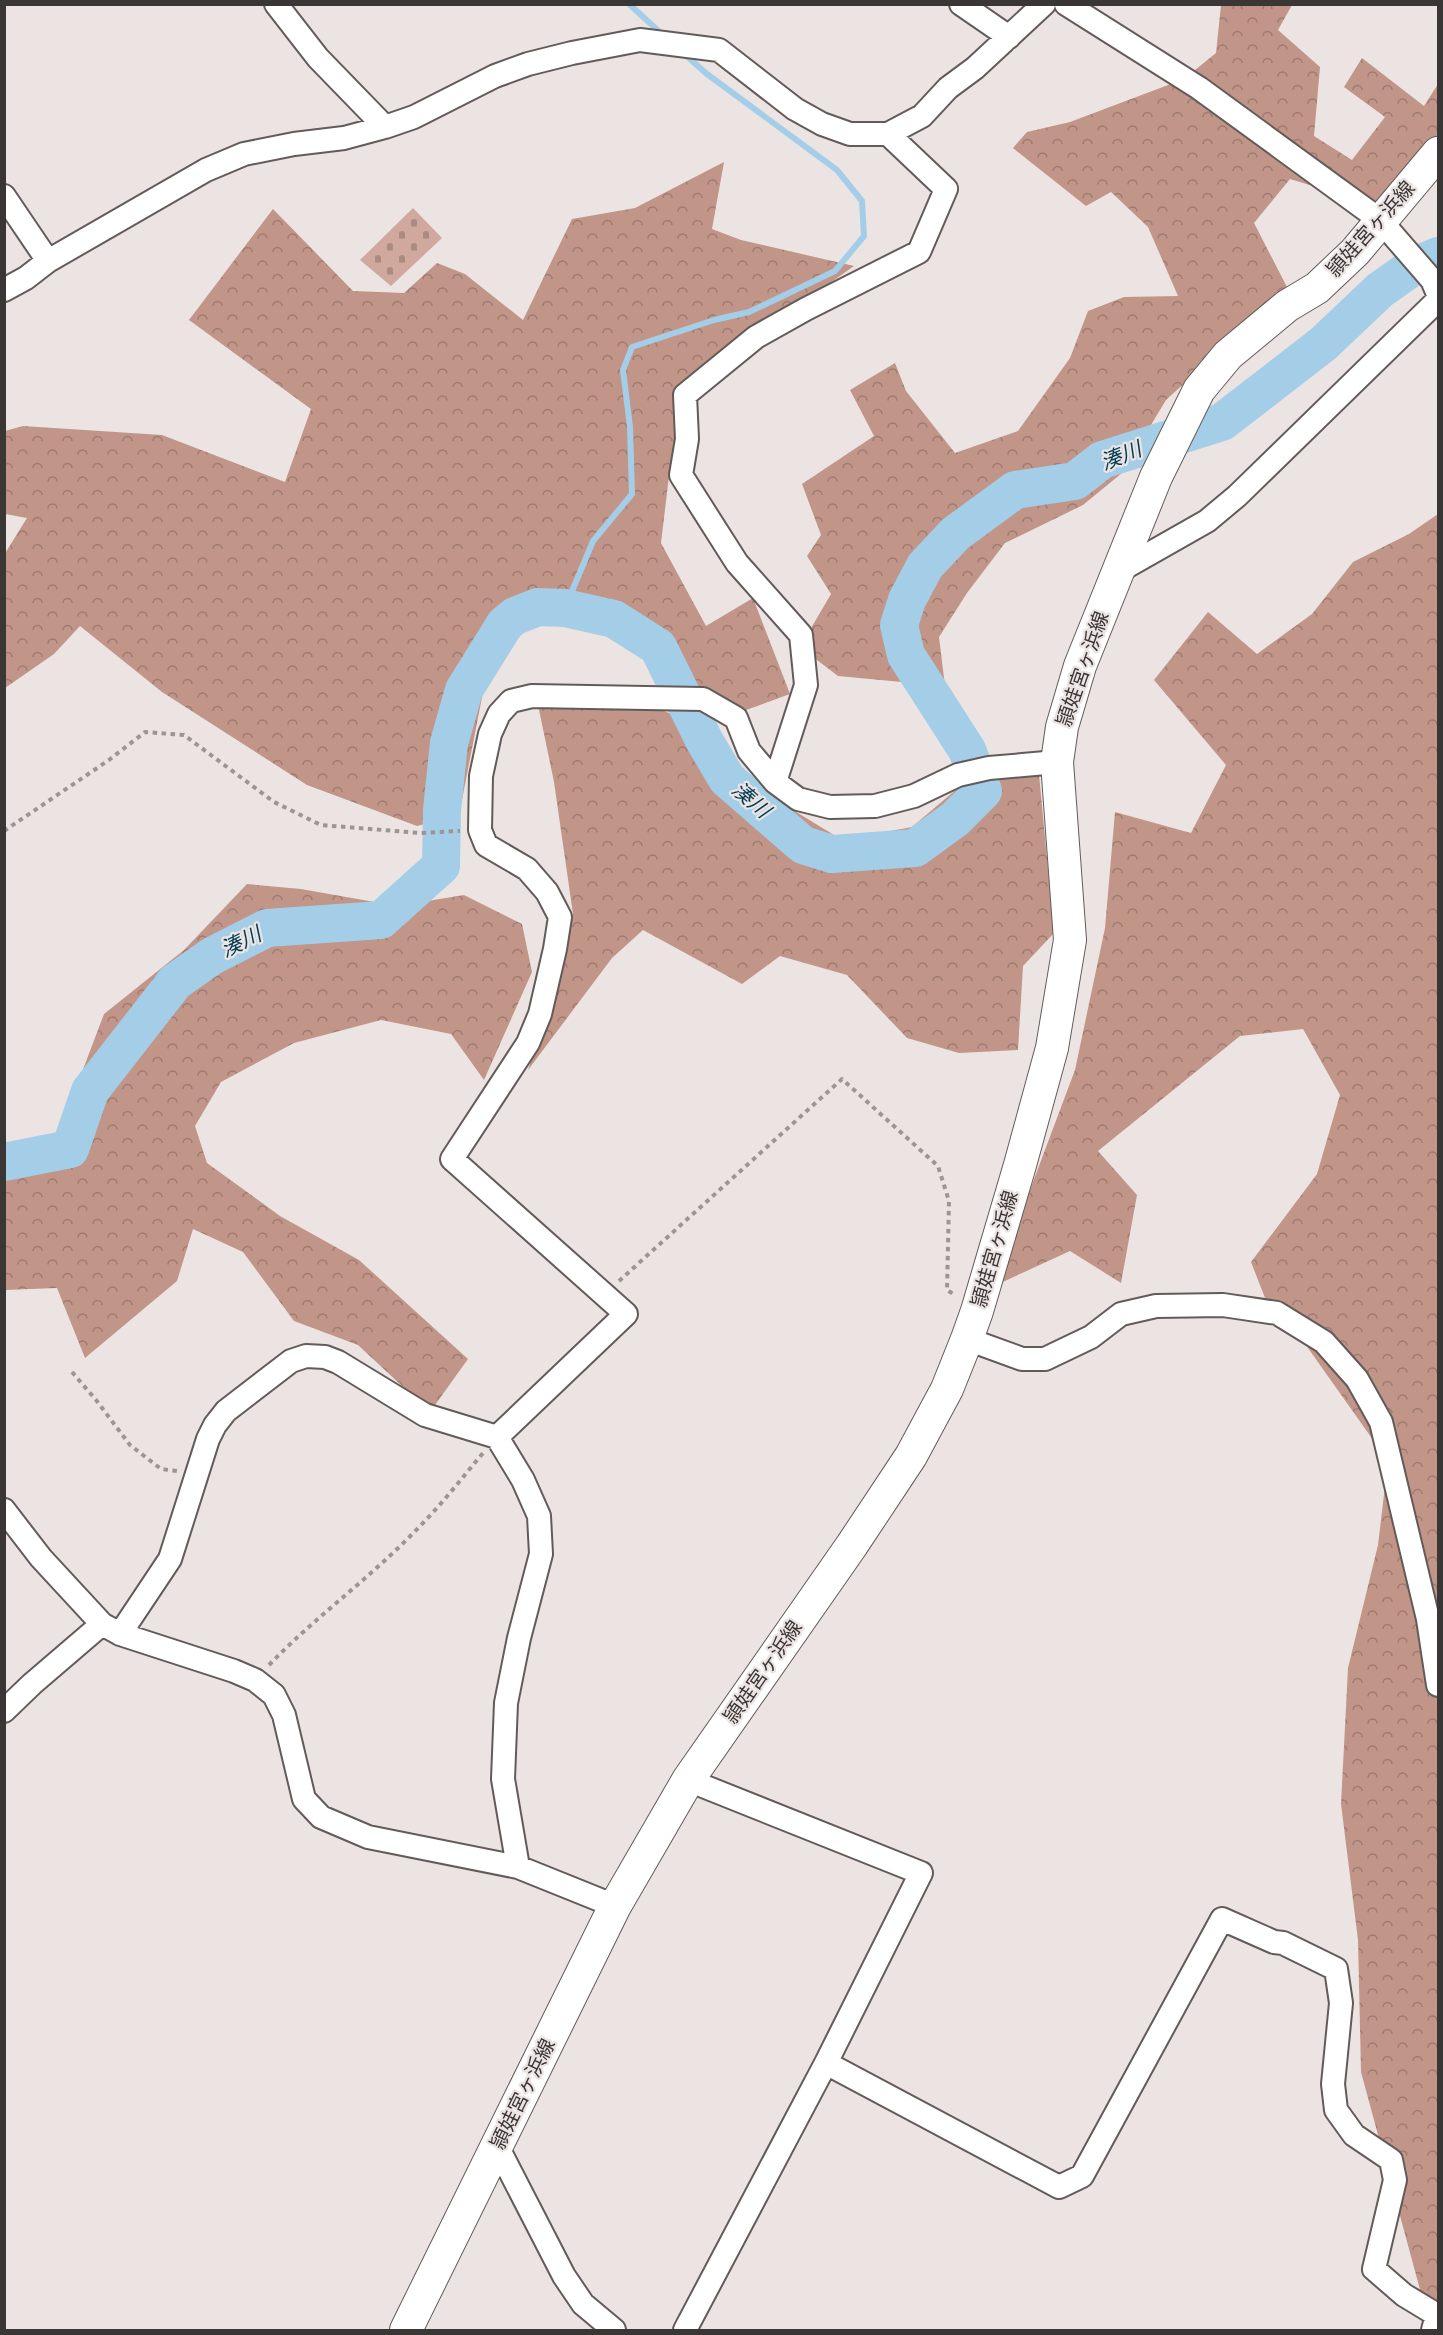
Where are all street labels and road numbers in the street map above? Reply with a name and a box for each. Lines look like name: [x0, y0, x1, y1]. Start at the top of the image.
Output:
street label: 頴娃宮ヶ浜線: [1322, 177, 1420, 281]
street label: 頴娃宮ヶ浜線: [1053, 609, 1113, 729]
street label: 頴娃宮ヶ浜線: [967, 1188, 1023, 1310]
street label: 頴娃宮ヶ浜線: [719, 1616, 807, 1728]
street label: 頴娃宮ヶ浜線: [486, 2035, 560, 2153]

